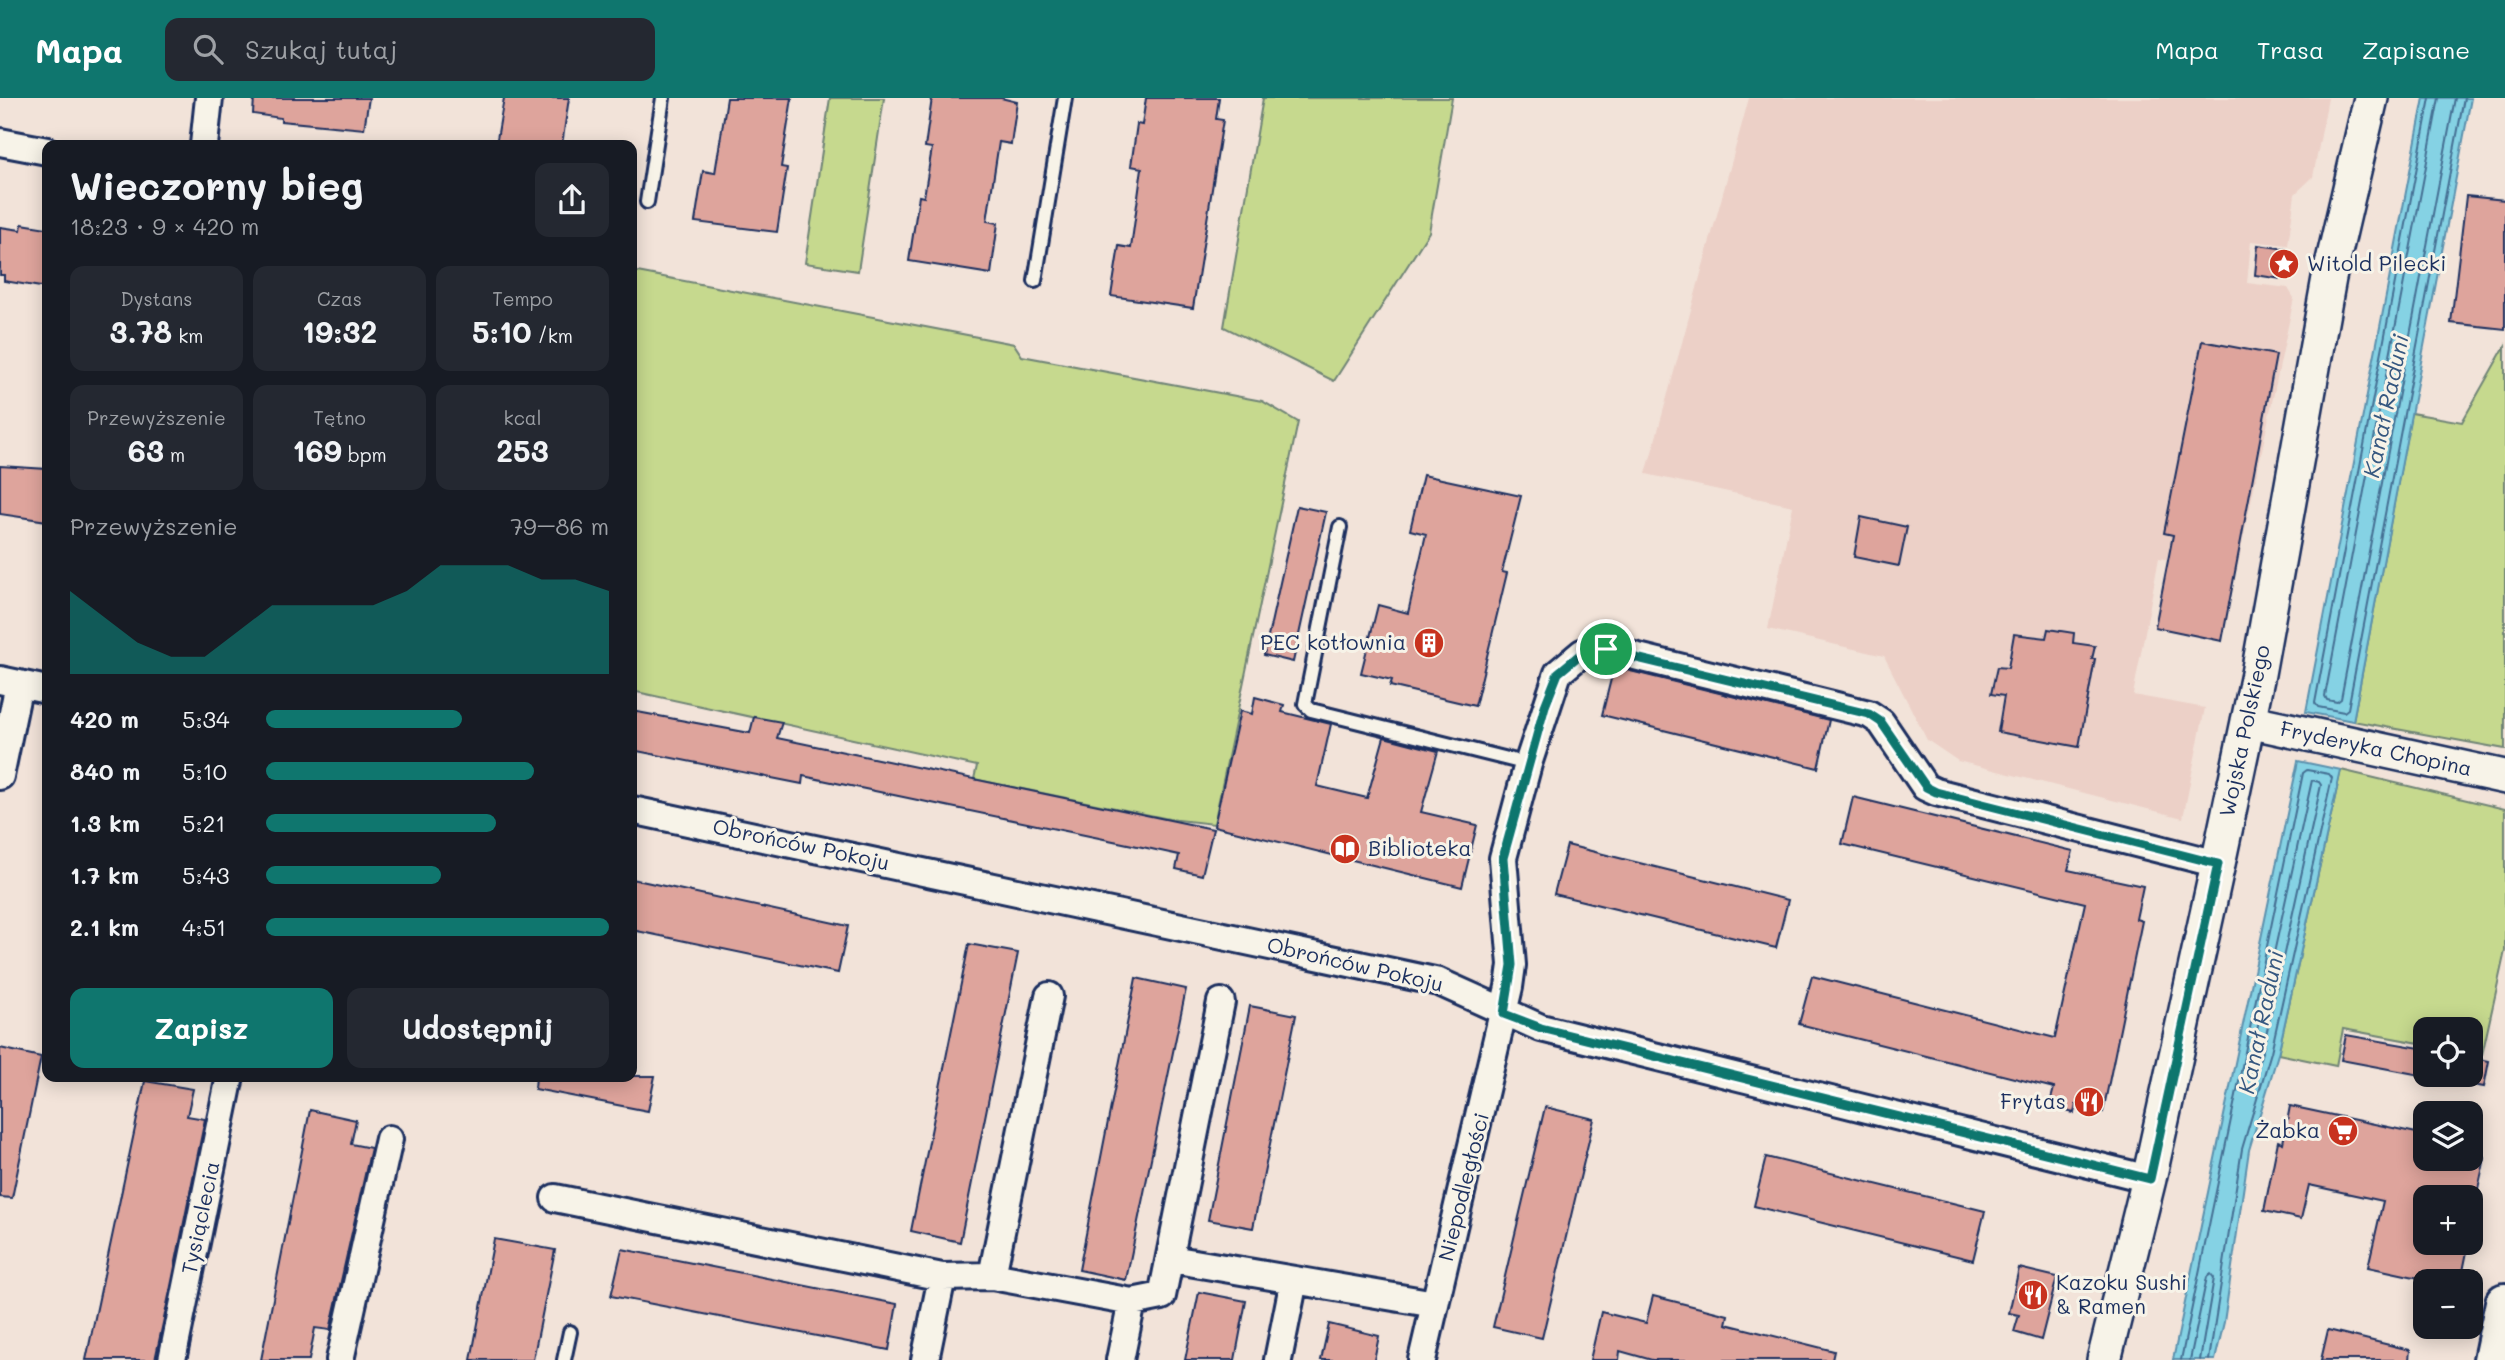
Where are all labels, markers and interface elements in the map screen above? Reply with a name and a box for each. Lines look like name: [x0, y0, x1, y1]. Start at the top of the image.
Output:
search box: [165, 18, 655, 81]
text: Mapa: [35, 28, 123, 71]
icon: search: [189, 30, 227, 68]
text: Szukaj tutaj: [245, 32, 397, 66]
text: Mapa: [2155, 34, 2219, 65]
text: Trasa: [2257, 34, 2324, 65]
text: Zapisane: [2362, 34, 2470, 65]
text: Wieczorny bieg: [70, 160, 363, 210]
button: share: [535, 163, 609, 237]
text: 18:23 · 9 × 420 m: [70, 211, 259, 241]
place icon: Witold Pilecki: [2267, 247, 2301, 281]
place label: Witold Pilecki: [2307, 249, 2446, 276]
text: Dystans: [120, 286, 193, 311]
text: Czas: [317, 286, 362, 311]
text: Tempo: [492, 286, 553, 311]
text: 3.78: [110, 311, 172, 351]
text: 19:32: [302, 311, 377, 351]
text: 5:10: [472, 311, 532, 351]
text: km: [172, 323, 203, 348]
text: /km: [532, 323, 573, 348]
water label: Kanał Raduni: [2355, 331, 2415, 480]
text: Przewyższenie: [87, 405, 226, 430]
text: Tętno: [313, 405, 366, 430]
text: kcal: [504, 405, 541, 430]
text: 63: [128, 430, 164, 470]
text: 169: [292, 430, 342, 470]
text: 253: [496, 430, 549, 470]
text: m: [164, 442, 185, 467]
text: bpm: [342, 442, 387, 467]
text: Przewyższenie: [70, 511, 238, 541]
text: 79–86 m: [510, 511, 609, 541]
pin: [1576, 619, 1636, 679]
building icon: PEC kotłownia: [1412, 626, 1446, 660]
place label: PEC kotłownia: [1260, 628, 1406, 655]
icon: arrive: [1587, 630, 1625, 668]
street label: Wojska Polskiego: [2212, 642, 2275, 819]
text: 420 m: [70, 704, 139, 734]
text: 5:34: [182, 704, 230, 734]
street label: Fryderyka Chopina: [2278, 714, 2475, 781]
text: 840 m: [70, 756, 140, 786]
text: 5:10: [182, 756, 227, 786]
text: 1.3 km: [70, 808, 140, 838]
text: 5:21: [182, 808, 226, 838]
street label: Obrońców Pokoju: [711, 812, 892, 875]
library icon: Biblioteka: [1328, 832, 1362, 866]
place label: Biblioteka: [1368, 834, 1471, 861]
text: 1.7 km: [70, 860, 139, 890]
text: 5:43: [182, 860, 230, 890]
text: 2.1 km: [70, 912, 139, 942]
text: 4:51: [182, 912, 226, 942]
street label: Obrońców Pokoju: [1265, 930, 1446, 997]
water label: Kanał Raduni: [2230, 947, 2290, 1096]
button: Zapisz: [70, 988, 333, 1068]
button: Udostępnij: [347, 988, 609, 1068]
map controls: [2413, 1017, 2483, 1339]
button: locate: [2413, 1017, 2483, 1087]
restaurant icon: Frytas: [2072, 1085, 2106, 1119]
place label: Frytas: [2000, 1087, 2066, 1114]
button: layers: [2413, 1101, 2483, 1171]
street label: Niepodległości: [1431, 1110, 1494, 1264]
supermarket icon: Żabka: [2326, 1114, 2360, 1148]
place label: Żabka: [2255, 1116, 2320, 1143]
street label: Tysiąclecia: [174, 1159, 225, 1277]
button: +: [2413, 1185, 2483, 1255]
place label: Kazoku Sushi & Ramen: [2056, 1268, 2187, 1319]
button: −: [2413, 1269, 2483, 1339]
restaurant icon: Kazoku Sushi & Ramen: [2016, 1278, 2050, 1312]

